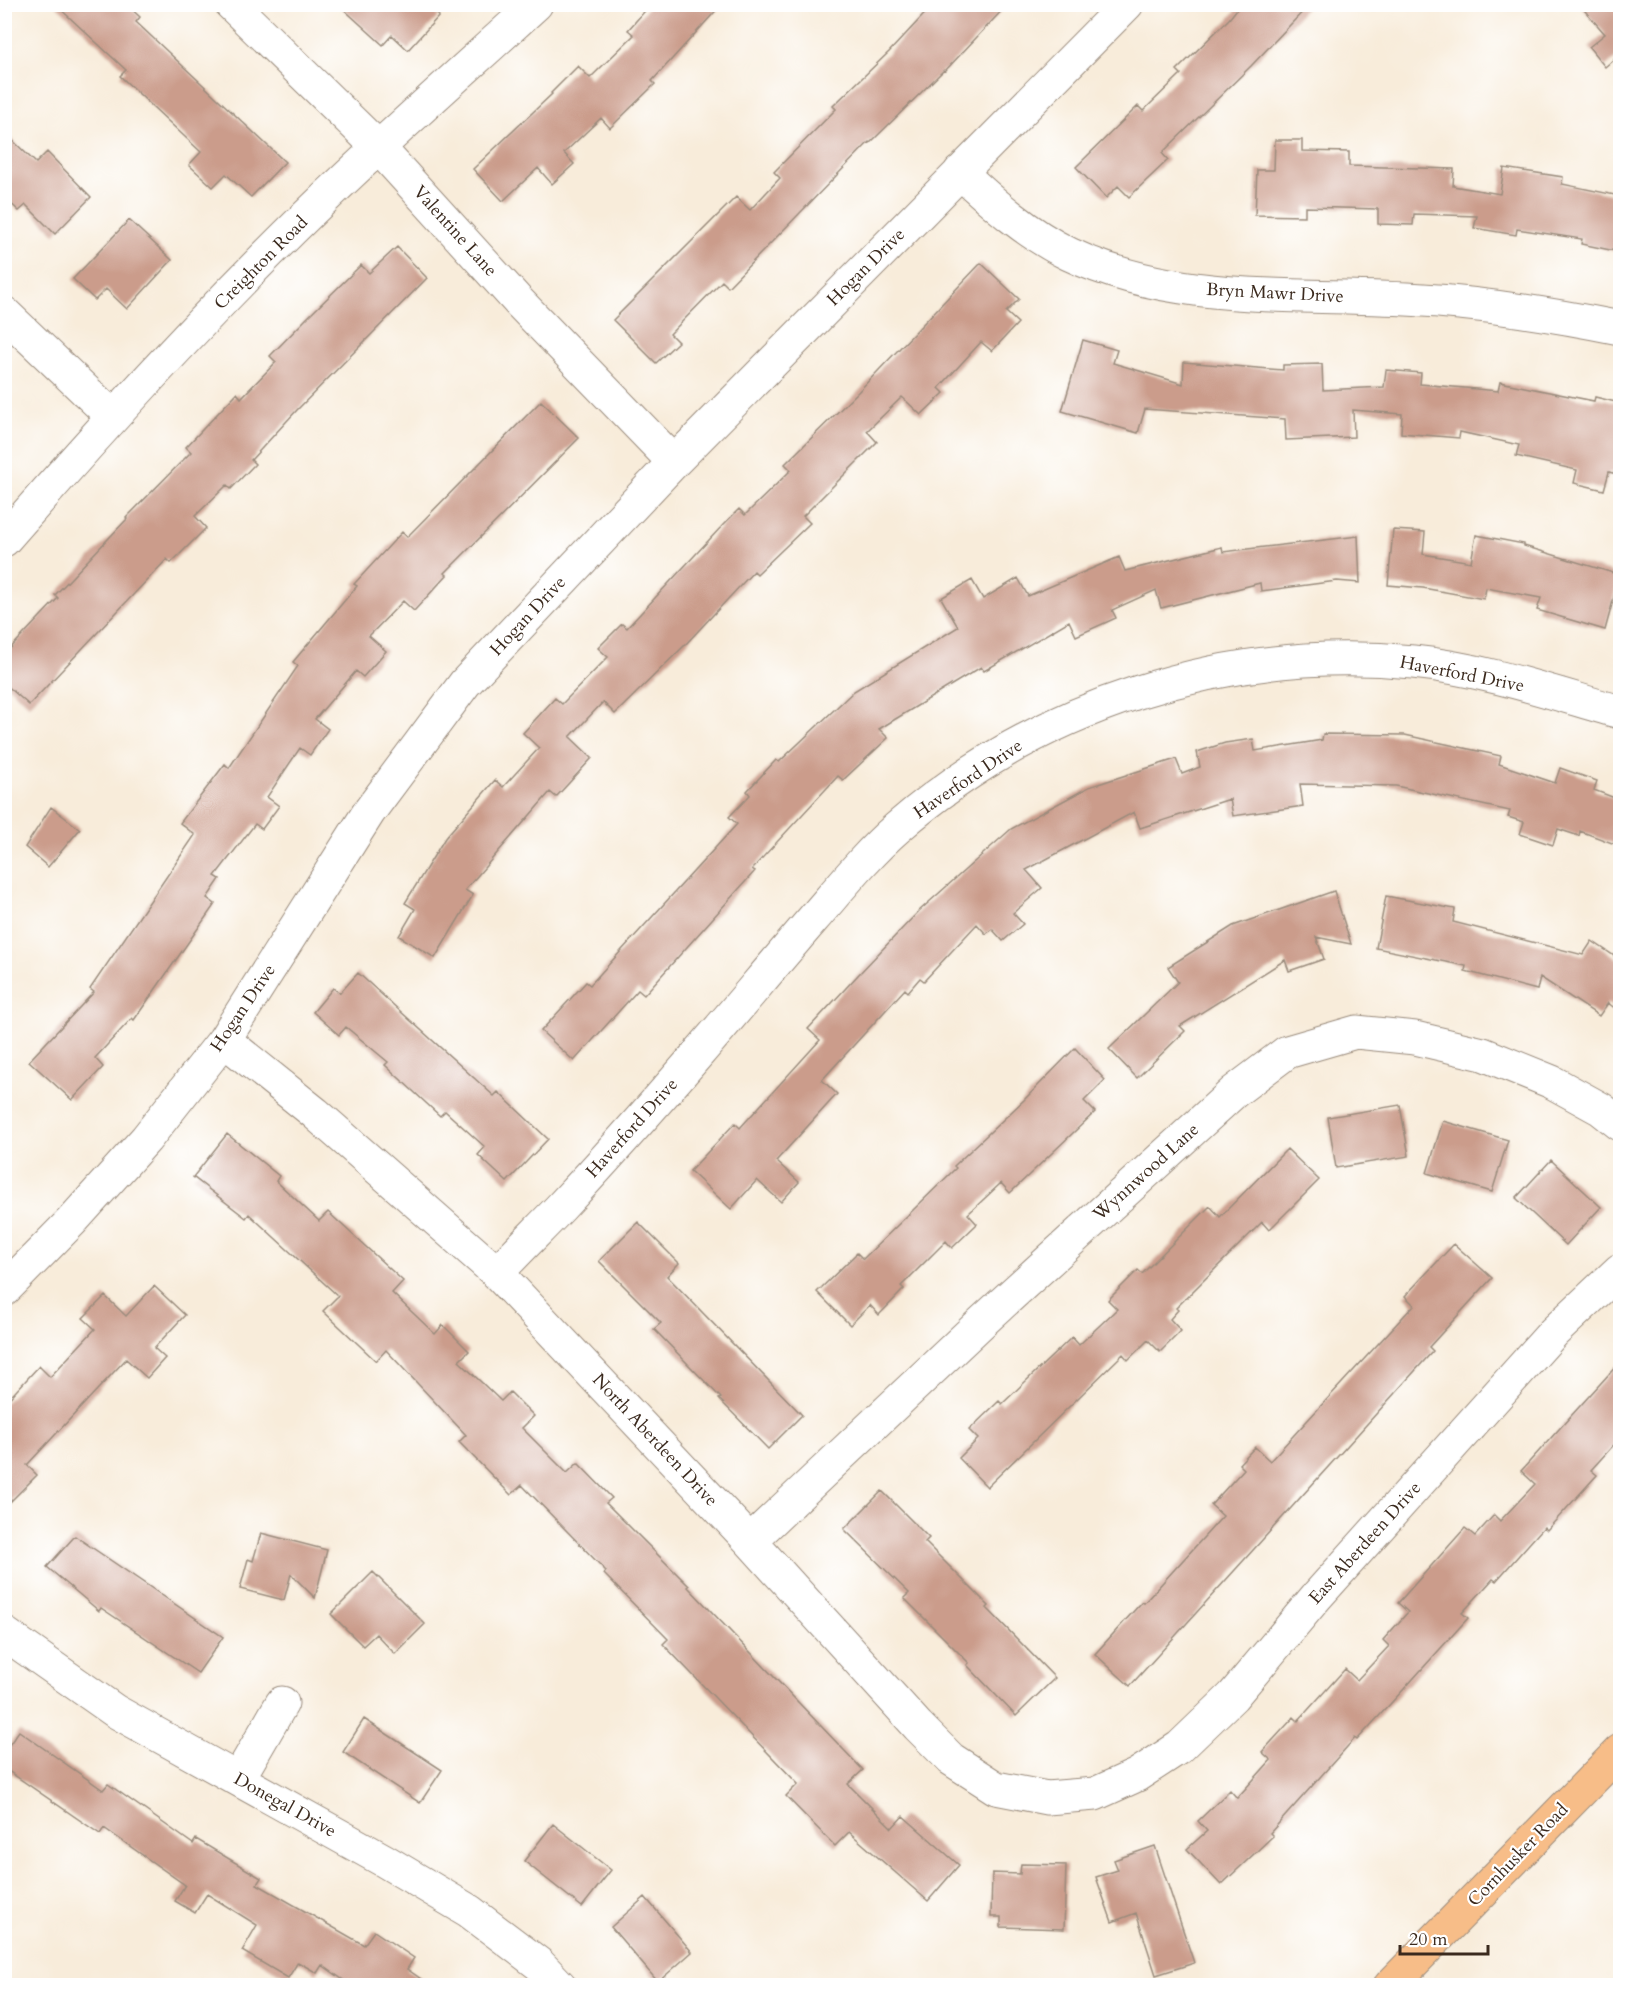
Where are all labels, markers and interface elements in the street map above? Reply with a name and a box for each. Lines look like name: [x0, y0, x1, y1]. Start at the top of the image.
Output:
street label: Valentine Lane: [407, 180, 503, 282]
street label: Creighton Road: [208, 210, 314, 316]
street label: Hogan Drive: [821, 222, 911, 312]
street label: Bryn Mawr Drive: [1206, 277, 1344, 309]
street label: Hogan Drive: [484, 570, 572, 662]
street label: Haverford Drive: [1398, 650, 1526, 698]
street label: Haverford Drive: [909, 733, 1027, 825]
street label: Hogan Drive: [204, 959, 282, 1057]
street label: Haverford Drive: [580, 1073, 684, 1183]
street label: Wynnwood Lane: [1087, 1117, 1205, 1227]
street label: North Aberdeen Drive: [587, 1368, 723, 1512]
street label: East Aberdeen Drive: [1303, 1476, 1427, 1610]
street label: Donegal Drive: [229, 1767, 341, 1843]
street label: Cornhusker Road: [1462, 1798, 1574, 1912]
scale bar: [1400, 1918, 1488, 1956]
text: 20 m: [1409, 1927, 1448, 1952]

